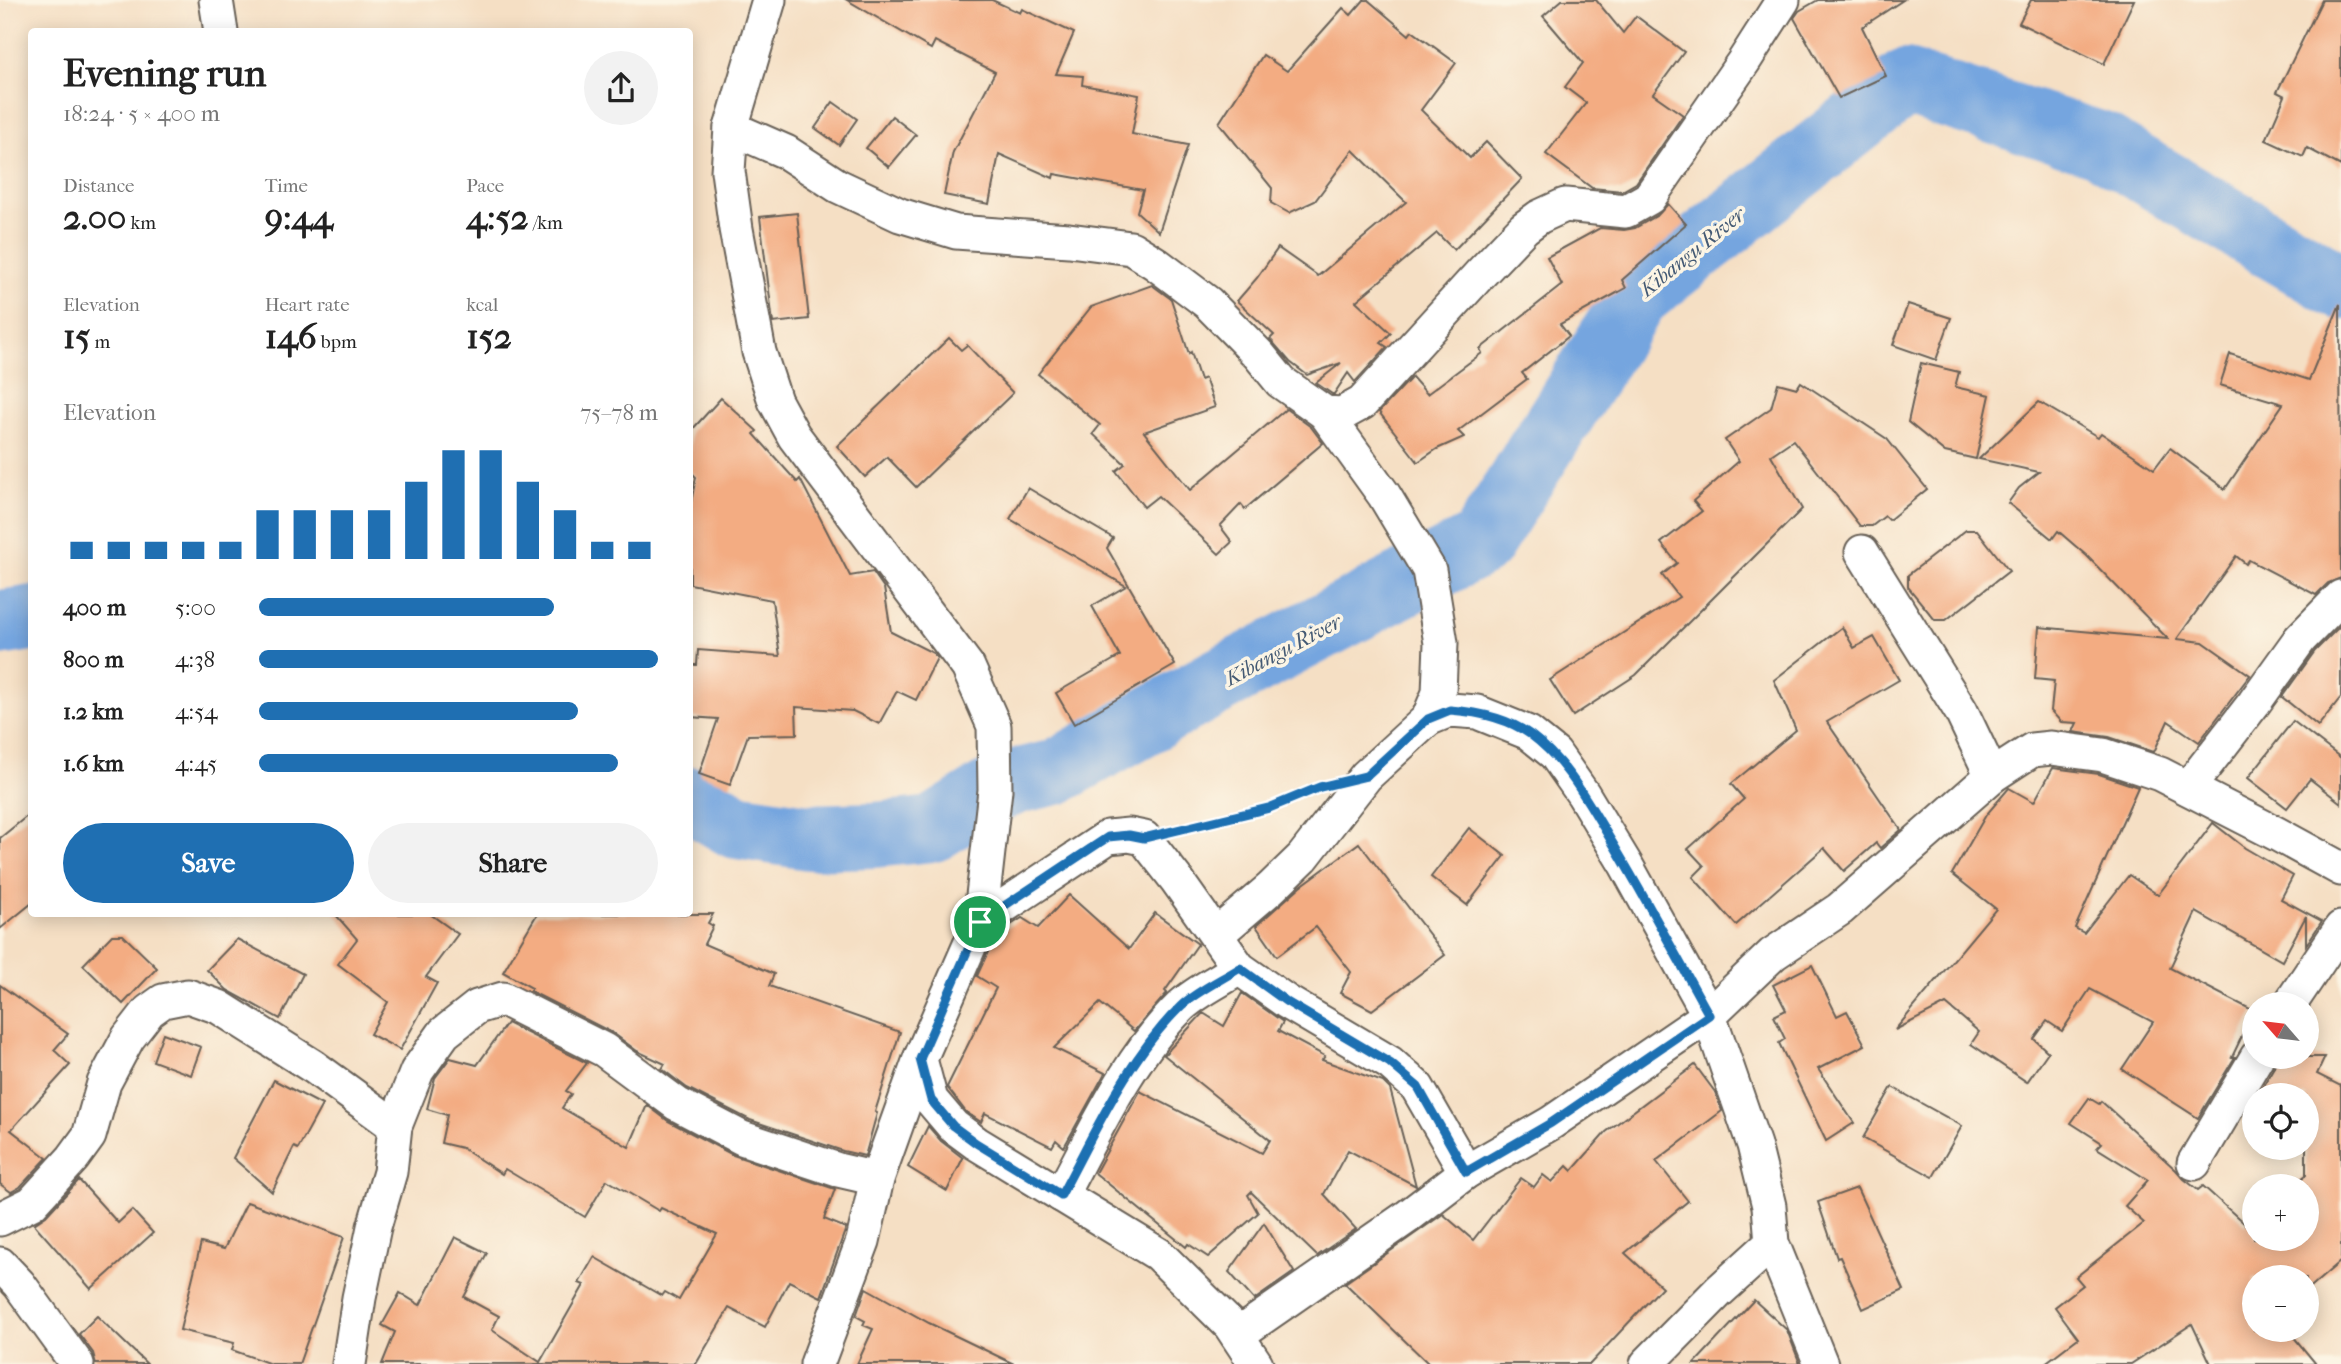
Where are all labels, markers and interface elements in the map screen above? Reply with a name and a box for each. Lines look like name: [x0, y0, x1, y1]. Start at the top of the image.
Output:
text: Evening run: [63, 51, 266, 96]
button: share: [584, 51, 658, 125]
text: 18:24 · 5 × 400 m: [63, 100, 220, 127]
text: Distance: [63, 175, 134, 197]
text: Time: [265, 175, 308, 197]
text: Pace: [466, 175, 504, 197]
text: 2.00: [63, 197, 126, 238]
text: 9:44: [265, 197, 333, 238]
text: 4:52: [466, 197, 529, 238]
water label: Kibangu River: [1633, 201, 1751, 303]
text: km: [126, 212, 156, 234]
text: /km: [529, 212, 563, 234]
text: Elevation: [63, 294, 140, 316]
text: Heart rate: [265, 294, 350, 316]
text: kcal: [466, 294, 498, 316]
text: 15: [63, 316, 90, 357]
text: 146: [265, 316, 317, 357]
text: 152: [466, 316, 512, 357]
text: m: [90, 331, 110, 353]
text: bpm: [317, 331, 357, 353]
text: Elevation: [63, 399, 156, 426]
text: 75–78 m: [580, 399, 658, 426]
text: 400 m: [63, 594, 126, 621]
text: 5:00: [175, 594, 216, 621]
water label: Kibangu River: [1219, 609, 1347, 692]
text: 800 m: [63, 646, 124, 673]
text: 4:38: [175, 646, 215, 673]
text: 1.2 km: [63, 698, 123, 725]
text: 4:54: [175, 698, 218, 725]
text: 1.6 km: [63, 750, 124, 777]
text: 4:45: [175, 750, 217, 777]
button: Save: [63, 823, 354, 903]
button: Share: [368, 823, 658, 903]
pin: [950, 892, 1010, 952]
icon: arrive: [961, 903, 999, 941]
north arrow: [2242, 992, 2319, 1069]
map controls: [2242, 992, 2319, 1342]
button: locate: [2242, 1083, 2319, 1160]
button: +: [2242, 1174, 2319, 1251]
button: −: [2242, 1265, 2319, 1342]

